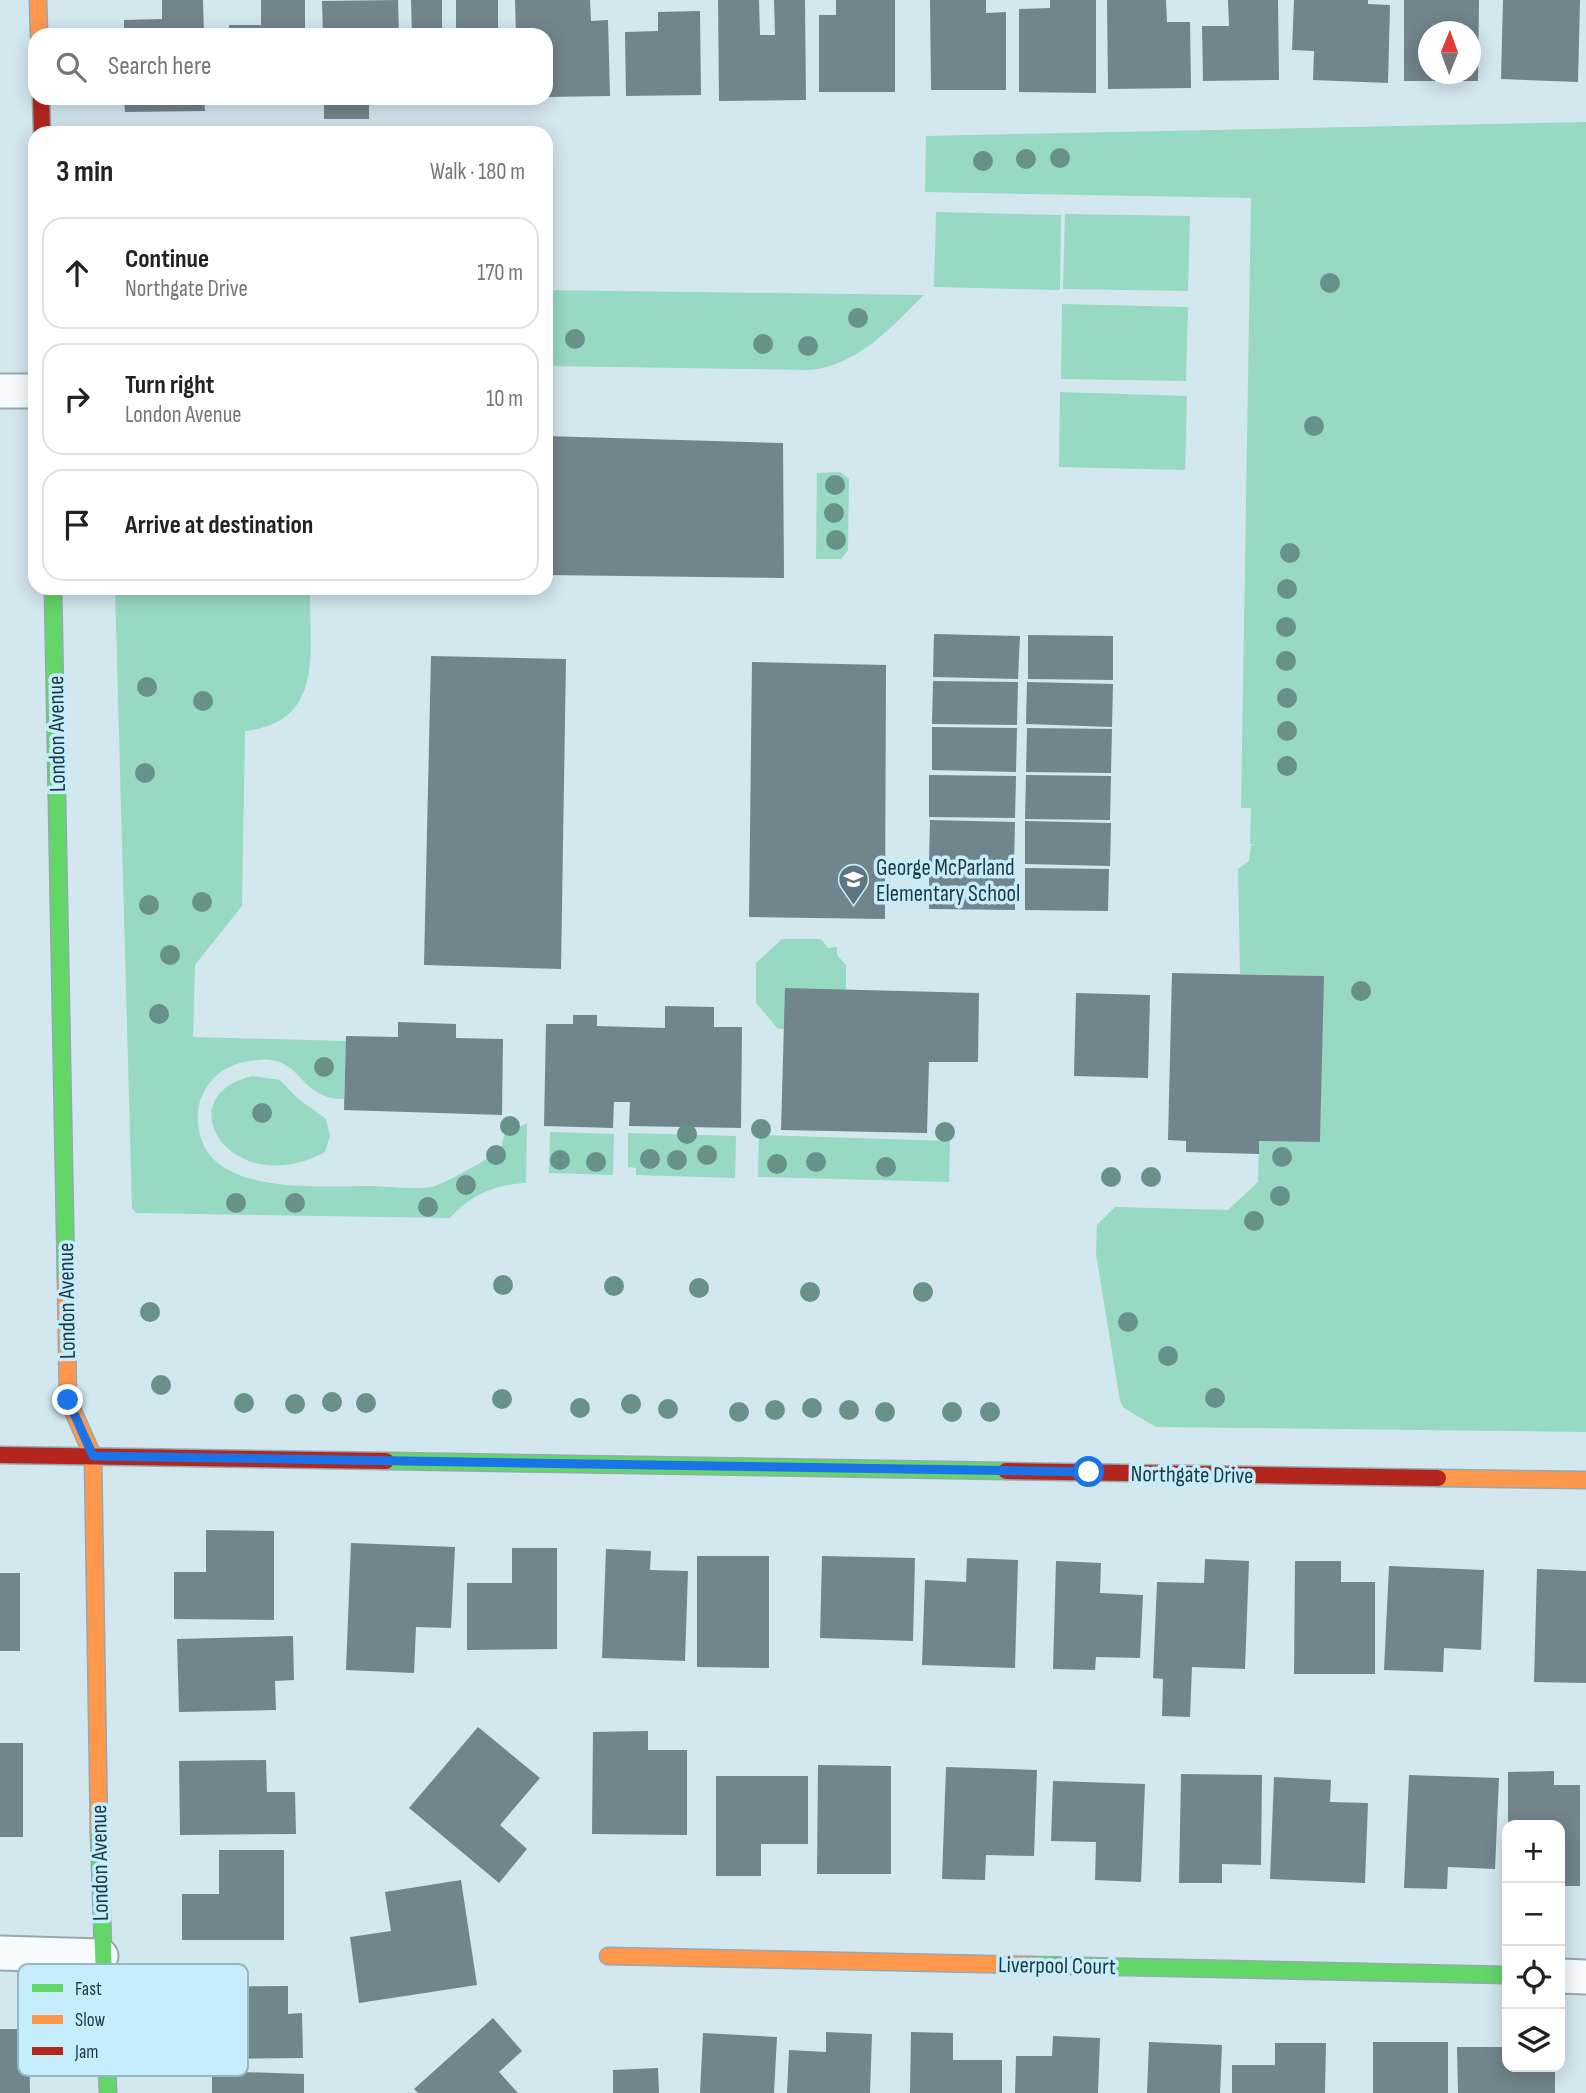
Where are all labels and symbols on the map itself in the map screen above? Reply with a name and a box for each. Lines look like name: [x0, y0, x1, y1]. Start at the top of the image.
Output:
north arrow: [1418, 21, 1481, 84]
street label: London Avenue: [42, 675, 72, 792]
place label: George McParland Elementary School: [876, 854, 1020, 908]
school or university icon: George McParland Elementary School: [836, 863, 870, 907]
street label: London Avenue: [52, 1242, 82, 1359]
route end: [52, 1384, 83, 1415]
route start: [1073, 1456, 1104, 1487]
street label: Northgate Drive: [1130, 1460, 1254, 1490]
street label: London Avenue: [85, 1804, 115, 1921]
street label: Liverpool Court: [998, 1951, 1116, 1981]
legend: [18, 1964, 248, 2076]
text: Fast: [75, 1978, 102, 2001]
text: Slow: [75, 2009, 105, 2032]
text: Jam: [74, 2041, 98, 2064]

